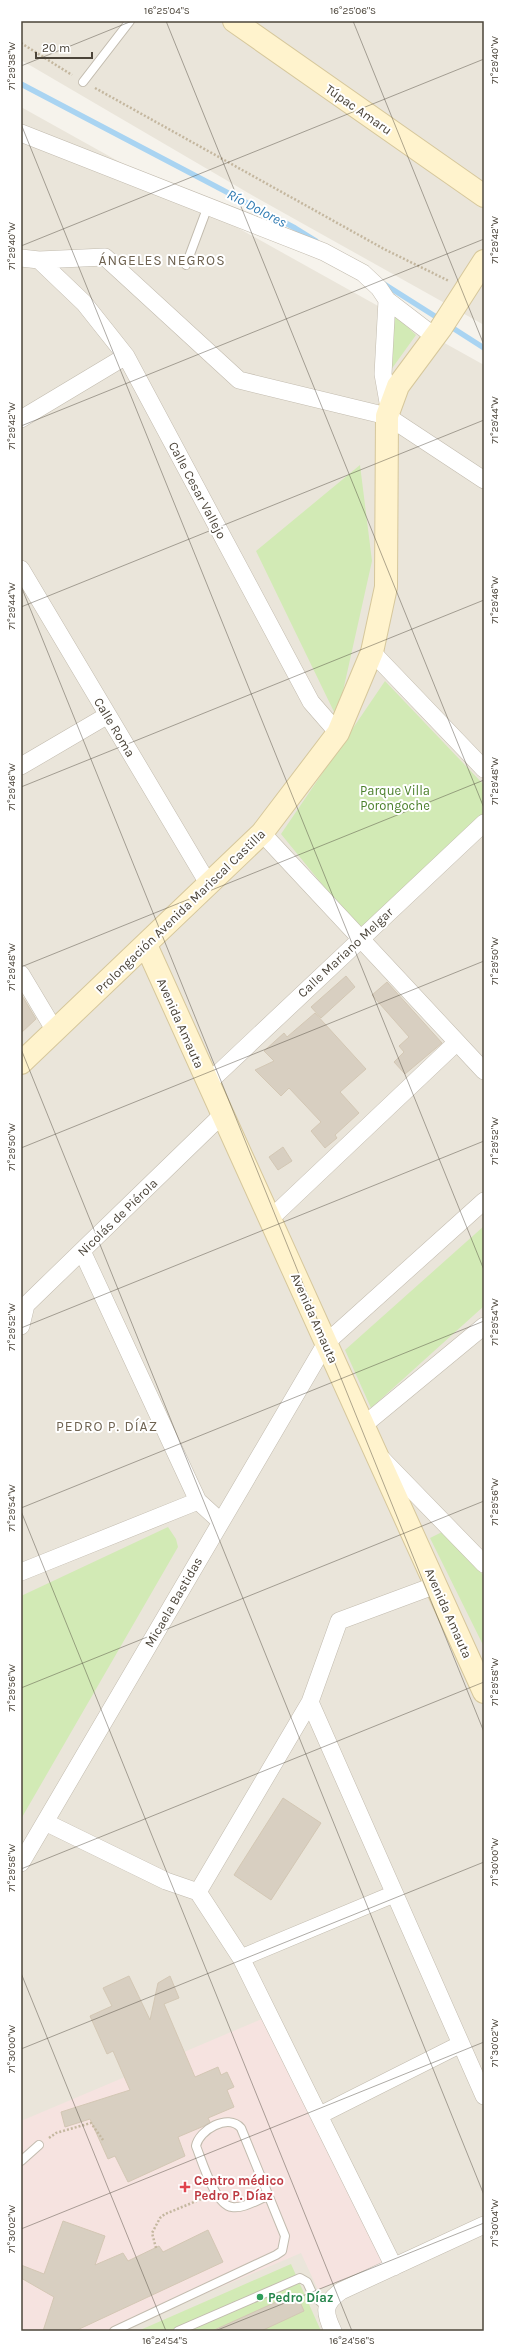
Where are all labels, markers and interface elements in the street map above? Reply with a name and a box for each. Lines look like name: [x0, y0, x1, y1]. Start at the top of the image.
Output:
text: 16°25'04"S: [144, 5, 190, 17]
text: 16°25'06"S: [330, 5, 376, 17]
scale bar: [36, 34, 92, 60]
text: 71°29'40"W: [489, 36, 501, 84]
text: 20 m: [42, 41, 70, 55]
text: 71°29'38"W: [6, 42, 18, 90]
street label: Túpac Amaru: [323, 81, 395, 138]
water label: Río Dolores: [224, 186, 290, 231]
text: 71°29'42"W: [489, 216, 501, 264]
text: 71°29'40"W: [6, 222, 18, 270]
district label: ÁNGELES NEGROS: [98, 251, 226, 269]
text: 71°29'44"W: [489, 396, 501, 444]
text: 71°29'42"W: [6, 402, 18, 450]
street label: Calle Cesar Vallejo: [166, 439, 229, 541]
text: 71°29'46"W: [489, 576, 501, 624]
text: 71°29'44"W: [6, 582, 18, 630]
street label: Calle Roma: [91, 695, 138, 760]
text: 71°29'48"W: [489, 757, 501, 805]
text: 71°29'46"W: [6, 763, 18, 811]
park label: Parque Villa Porongoche: [360, 783, 430, 813]
street label: Prolongación Avenida Mariscal Castilla: [92, 826, 268, 997]
street label: Calle Mariano Melgar: [295, 904, 396, 1000]
text: 71°29'50"W: [489, 937, 501, 985]
text: 71°29'48"W: [6, 943, 18, 991]
street label: Avenida Amauta: [154, 976, 207, 1070]
text: 71°29'52"W: [489, 1117, 501, 1165]
text: 71°29'50"W: [6, 1123, 18, 1171]
street label: Nicolás de Piérola: [74, 1175, 160, 1259]
street label: Avenida Amauta: [288, 1271, 341, 1365]
text: 71°29'54"W: [489, 1298, 501, 1346]
text: 71°29'52"W: [6, 1303, 18, 1351]
district label: PEDRO P. DÍAZ: [56, 1417, 158, 1435]
text: 71°29'56"W: [489, 1478, 501, 1526]
text: 71°29'54"W: [6, 1484, 18, 1532]
street label: Micaela Bastidas: [141, 1554, 205, 1650]
street label: Avenida Amauta: [422, 1566, 475, 1660]
text: 71°29'58"W: [489, 1658, 501, 1706]
text: 71°29'56"W: [6, 1664, 18, 1712]
text: 71°30'00"W: [489, 1838, 501, 1886]
text: 71°29'58"W: [6, 1844, 18, 1892]
text: 71°30'02"W: [489, 2019, 501, 2067]
text: 71°30'00"W: [6, 2025, 18, 2073]
place label: Centro médico Pedro P. Díaz: [194, 2173, 284, 2203]
marker: Centro médico Pedro P. Díaz: [179, 2181, 191, 2193]
text: 71°30'04"W: [489, 2199, 501, 2247]
text: 71°30'02"W: [6, 2205, 18, 2253]
place label: Pedro Díaz: [268, 2290, 333, 2305]
marker: Pedro Díaz: [255, 2292, 265, 2302]
text: 16°24'54"S: [142, 2335, 188, 2347]
text: 16°24'56"S: [329, 2335, 375, 2347]

